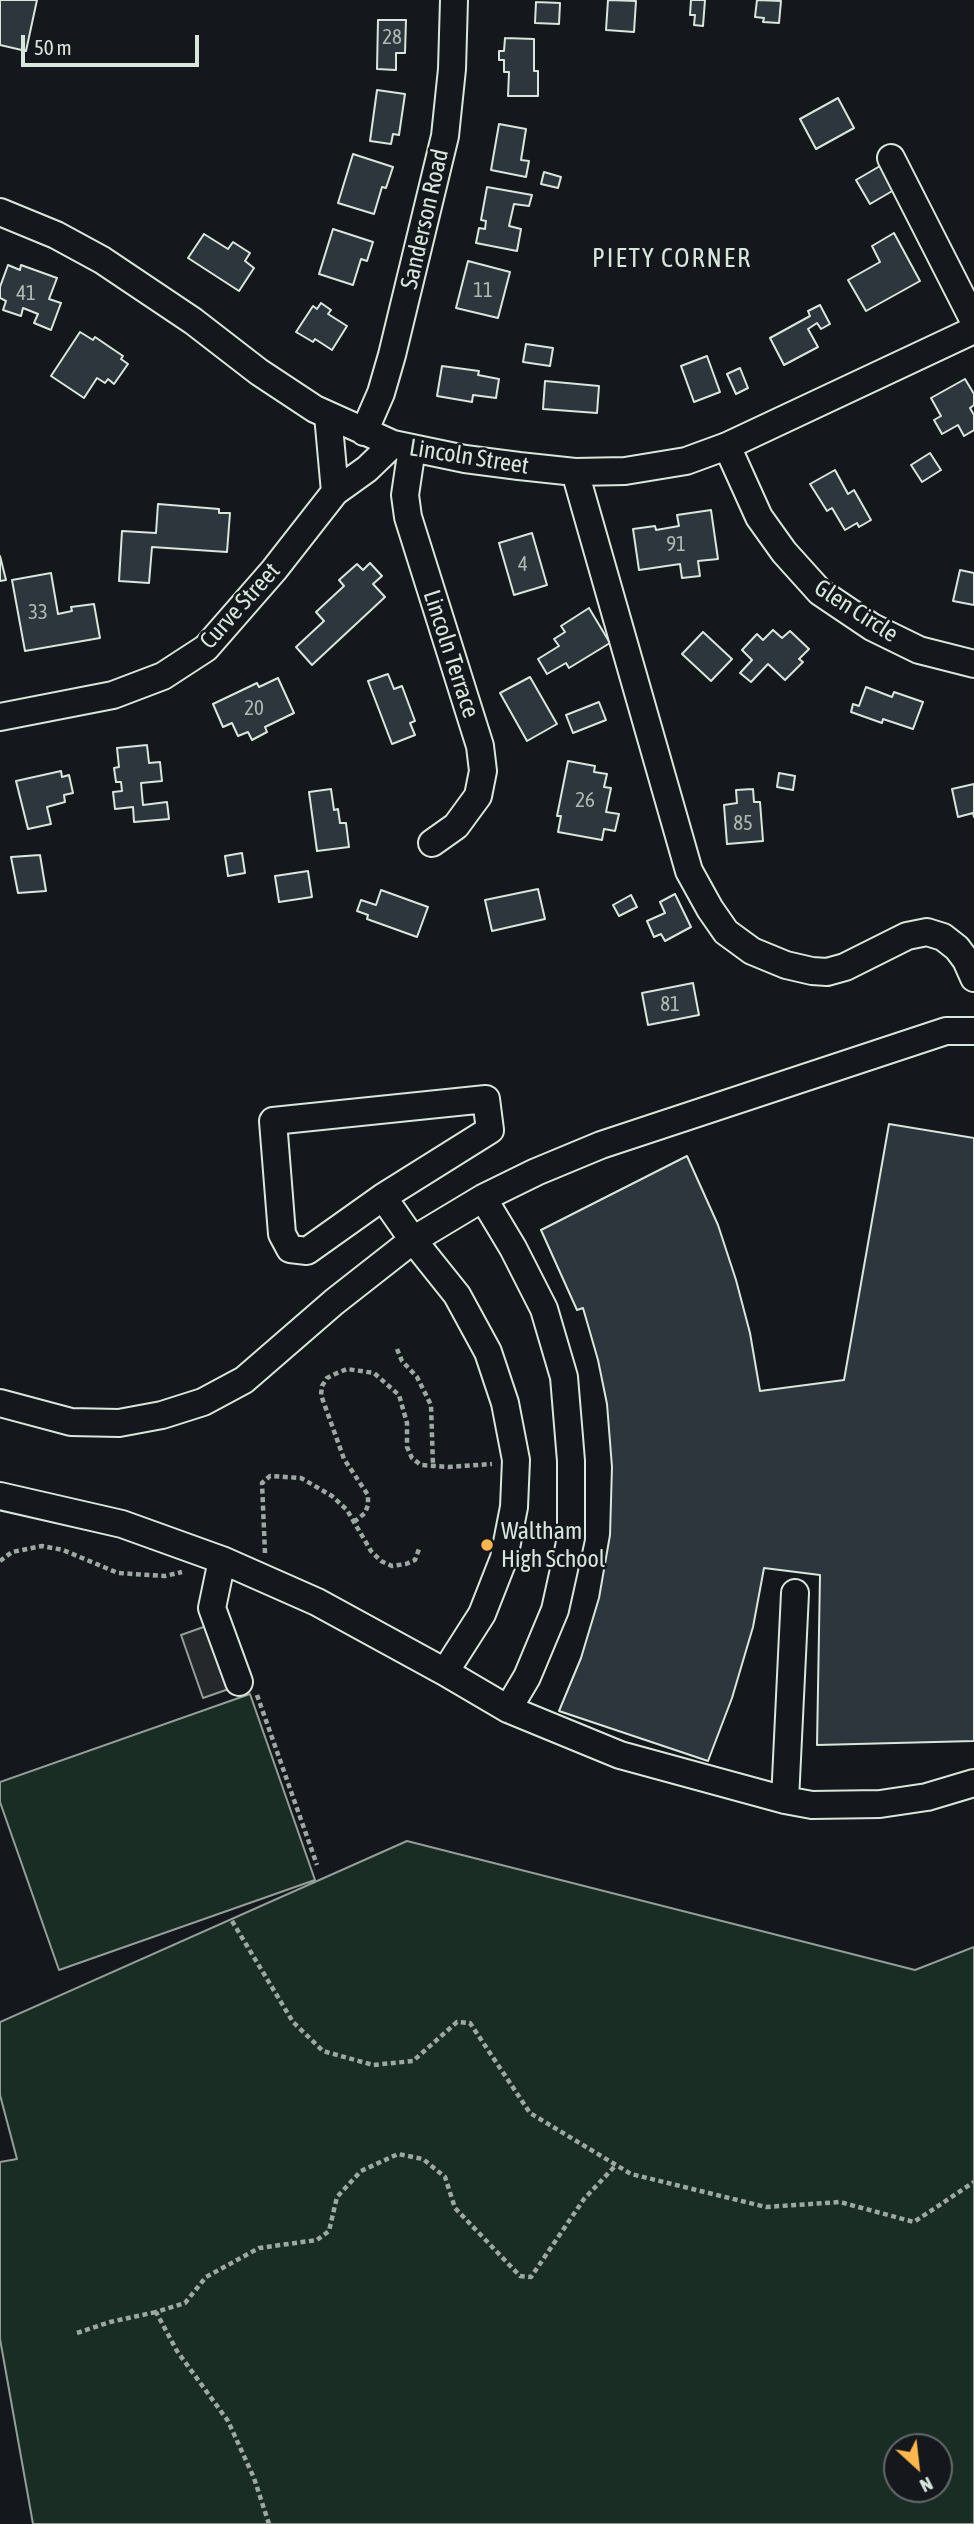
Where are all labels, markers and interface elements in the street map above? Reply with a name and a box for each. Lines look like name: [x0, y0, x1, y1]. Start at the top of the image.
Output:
scale bar: [24, 21, 203, 65]
house number: 28: [382, 24, 402, 50]
text: 50 m: [34, 35, 72, 59]
street label: Sanderson Road: [395, 146, 455, 292]
district label: PIETY CORNER: [594, 243, 750, 275]
house number: 11: [473, 277, 493, 303]
house number: 41: [16, 280, 36, 306]
street label: Lincoln Street: [407, 433, 531, 481]
house number: 91: [666, 531, 686, 557]
house number: 4: [518, 551, 528, 577]
street label: Curve Street: [194, 557, 286, 655]
street label: Glen Circle: [809, 573, 903, 649]
street label: Lincoln Terrace: [417, 587, 485, 721]
house number: 33: [28, 599, 48, 625]
house number: 20: [244, 695, 264, 721]
house number: 26: [575, 787, 595, 813]
house number: 85: [733, 810, 753, 836]
house number: 81: [660, 991, 680, 1017]
place label: Waltham High School: [501, 1517, 605, 1573]
marker: Waltham High School: [479, 1537, 495, 1553]
north arrow: [883, 2433, 953, 2503]
text: N: [917, 2473, 937, 2497]

